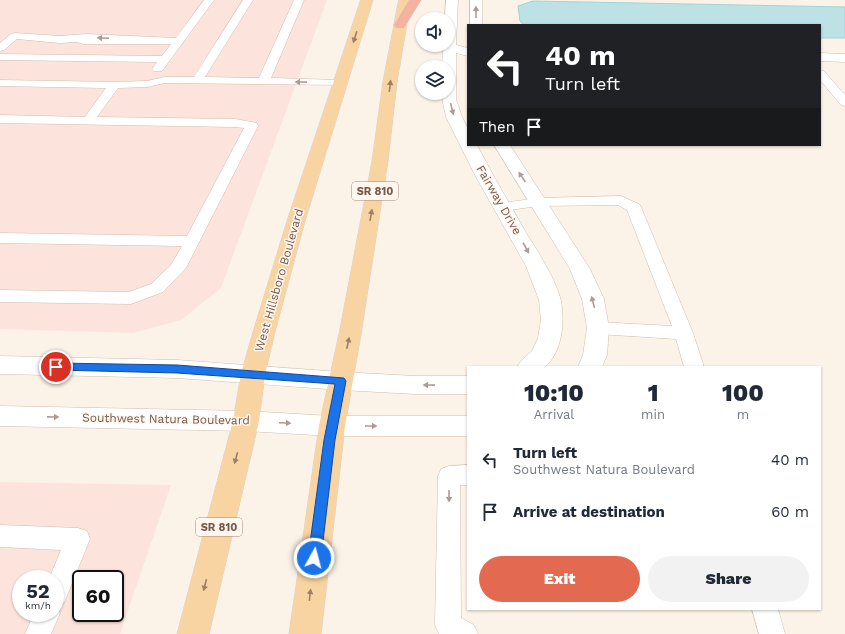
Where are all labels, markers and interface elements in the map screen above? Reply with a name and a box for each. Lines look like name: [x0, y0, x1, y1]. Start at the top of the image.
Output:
one-way arrow: [473, 6, 479, 19]
map controls: [415, 12, 455, 100]
button: sound: [415, 12, 455, 52]
one-way arrow: [352, 31, 358, 43]
one-way arrow: [96, 35, 109, 41]
text: 40 m: [545, 39, 615, 72]
icon: left: [479, 40, 531, 92]
button: layers: [415, 60, 455, 100]
text: Turn left: [545, 73, 620, 94]
one-way arrow: [294, 79, 307, 85]
one-way arrow: [387, 80, 393, 92]
one-way arrow: [449, 102, 455, 115]
icon: arrive: [523, 116, 545, 138]
text: Then: [479, 118, 515, 136]
street label: Fairway Drive: [473, 163, 525, 237]
one-way arrow: [518, 172, 526, 183]
road number: SR 810: [352, 182, 398, 200]
street label: West Hillsboro Boulevard: [252, 207, 306, 353]
one-way arrow: [368, 209, 374, 221]
one-way arrow: [523, 242, 530, 254]
one-way arrow: [590, 296, 596, 308]
one-way arrow: [346, 337, 352, 349]
pin: [39, 350, 73, 384]
icon: arrive: [45, 356, 67, 378]
text: 10:10: [524, 379, 584, 407]
text: 1: [648, 379, 658, 407]
text: 100: [722, 379, 764, 407]
one-way arrow: [423, 382, 435, 389]
text: Arrival: [534, 407, 574, 422]
text: min: [641, 407, 665, 422]
text: m: [737, 407, 749, 422]
street label: Southwest Natura Boulevard: [82, 411, 250, 427]
one-way arrow: [47, 414, 60, 420]
one-way arrow: [279, 420, 292, 426]
one-way arrow: [365, 423, 378, 429]
text: Turn left: [513, 444, 577, 462]
icon: left: [479, 449, 501, 471]
text: 40 m: [771, 451, 809, 469]
one-way arrow: [233, 453, 239, 465]
text: Southwest Natura Boulevard: [513, 462, 695, 477]
one-way arrow: [446, 490, 452, 503]
icon: arrive: [479, 501, 501, 523]
text: Arrive at destination: [513, 503, 665, 521]
text: 60 m: [771, 503, 809, 521]
road number: SR 810: [196, 518, 242, 536]
position arrow: [293, 537, 335, 579]
button: Exit: [479, 556, 640, 602]
button: Share: [648, 556, 809, 602]
speed limit sign: 60: [72, 570, 124, 622]
text: 52: [26, 579, 50, 603]
one-way arrow: [202, 579, 208, 591]
one-way arrow: [307, 589, 313, 601]
text: km/h: [25, 600, 51, 611]

